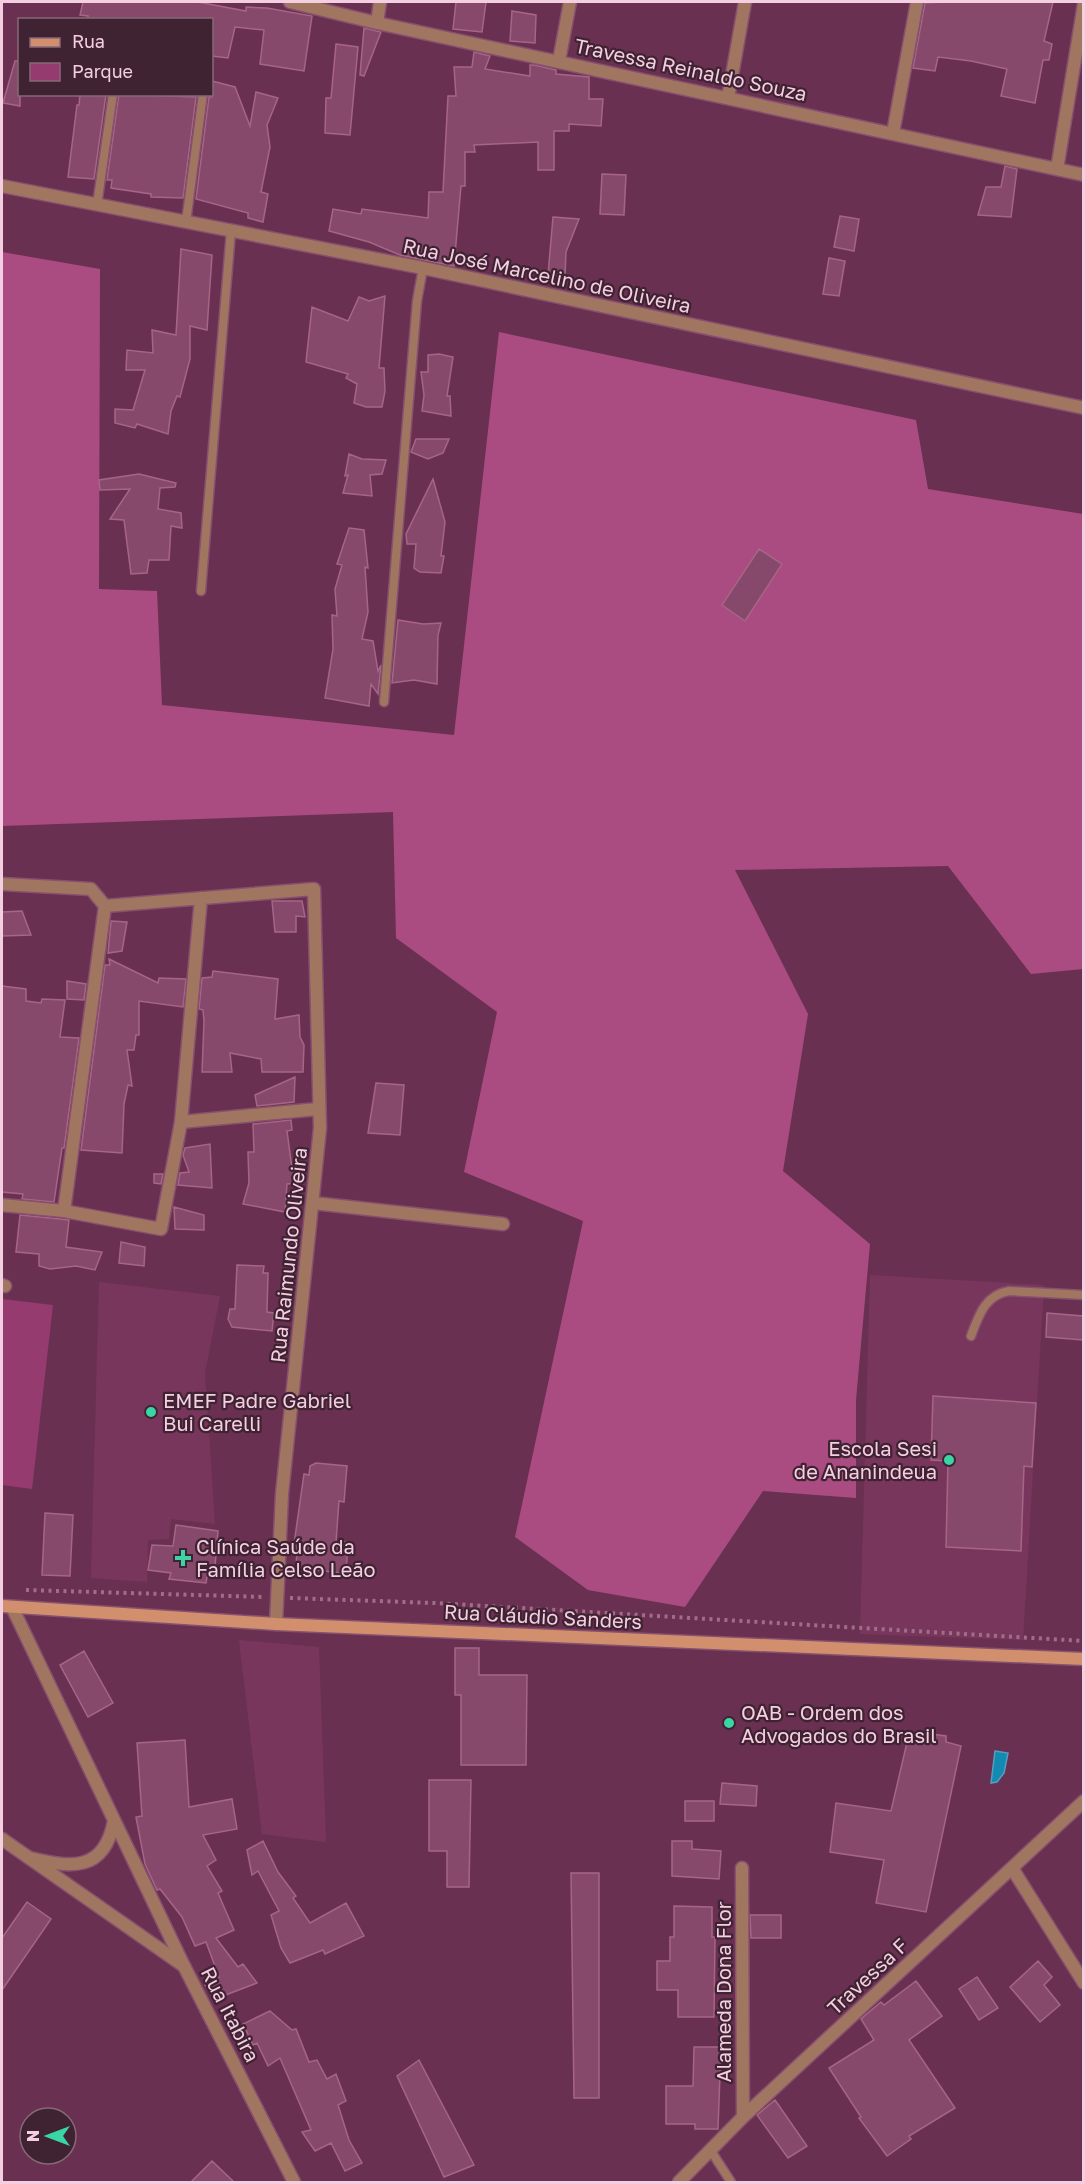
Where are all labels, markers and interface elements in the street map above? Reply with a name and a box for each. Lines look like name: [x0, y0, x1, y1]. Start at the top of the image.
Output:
legend: [18, 18, 213, 96]
text: Rua: [72, 30, 105, 52]
street label: Travessa Reinaldo Souza: [573, 33, 809, 105]
text: Parque: [72, 60, 133, 82]
street label: Rua José Marcelino de Oliveira: [401, 233, 693, 317]
street label: Rua Raimundo Oliveira: [265, 1146, 311, 1364]
place label: EMEF Padre Gabriel Bui Carelli: [163, 1388, 351, 1435]
marker: EMEF Padre Gabriel Bui Carelli: [144, 1405, 158, 1419]
place label: Escola Sesi de Ananindeua: [794, 1436, 937, 1483]
marker: Escola Sesi de Ananindeua: [942, 1453, 956, 1467]
place label: Clínica Saúde da Família Celso Leão: [196, 1534, 376, 1581]
marker: Clínica Saúde da Família Celso Leão: [174, 1549, 192, 1567]
street label: Rua Cláudio Sanders: [443, 1599, 643, 1633]
place label: OAB - Ordem dos Advogados do Brasil: [741, 1700, 937, 1747]
marker: OAB - Ordem dos Advogados do Brasil: [722, 1716, 736, 1730]
street label: Alameda Dona Flor: [711, 1901, 735, 2083]
street label: Travessa F: [822, 1933, 912, 2019]
street label: Rua Itabira: [197, 1962, 265, 2066]
north arrow: [18, 2106, 78, 2166]
text: N: [23, 2130, 43, 2142]

